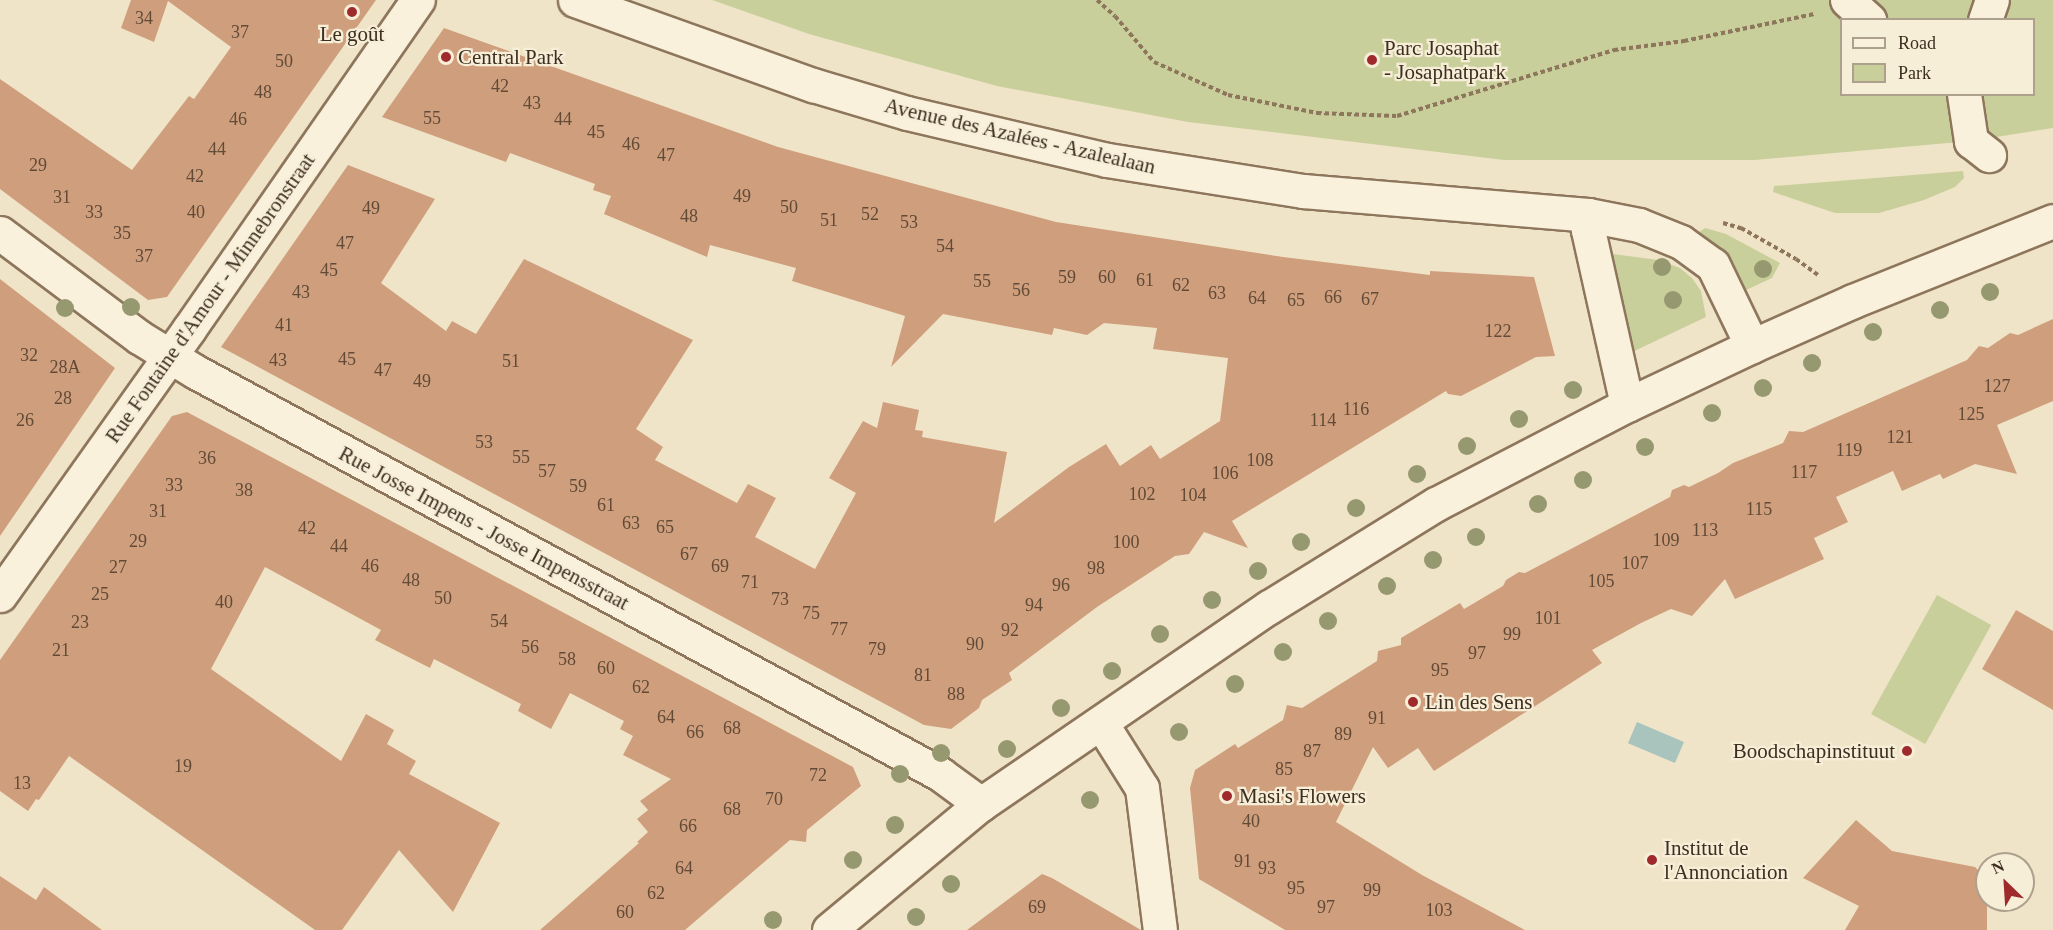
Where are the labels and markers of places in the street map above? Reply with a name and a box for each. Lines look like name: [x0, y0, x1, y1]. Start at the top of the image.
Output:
marker: Le goût: [345, 5, 359, 19]
place label: Le goût: [320, 21, 384, 47]
place label: Parc Josaphat - Josaphatpark: [1384, 35, 1506, 85]
place label: Central Park: [458, 44, 564, 70]
marker: Central Park: [439, 50, 453, 64]
marker: Parc Josaphat - Josaphatpark: [1365, 53, 1379, 67]
place label: Lin des Sens: [1425, 689, 1532, 715]
marker: Lin des Sens: [1406, 695, 1420, 709]
place label: Boodschapinstituut: [1733, 738, 1895, 764]
marker: Boodschapinstituut: [1900, 744, 1914, 758]
place label: Masi's Flowers: [1239, 783, 1366, 809]
marker: Masi's Flowers: [1220, 789, 1234, 803]
place label: Institut de l'Annonciation: [1664, 835, 1788, 885]
marker: Institut de l'Annonciation: [1645, 853, 1659, 867]

